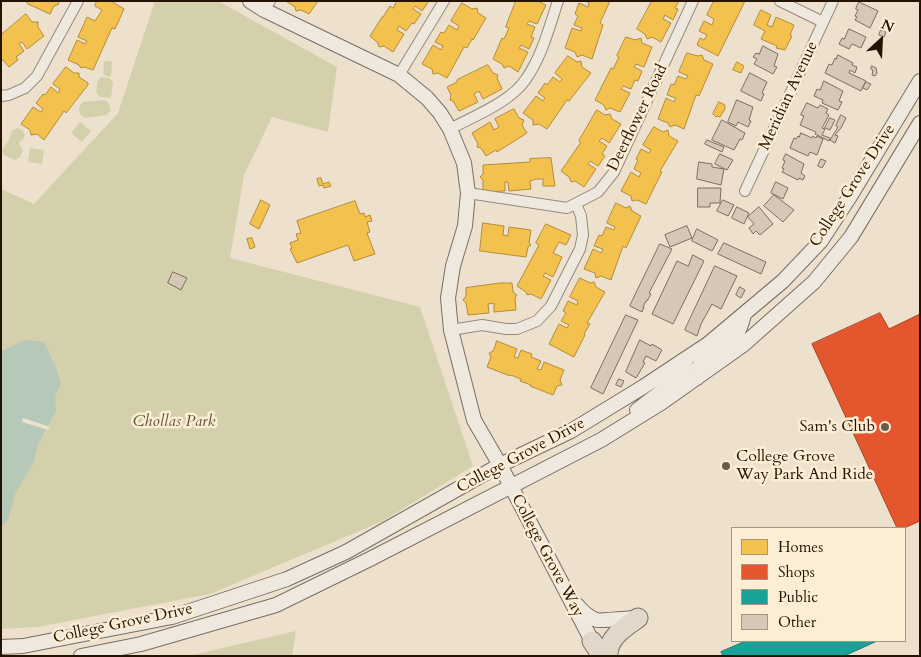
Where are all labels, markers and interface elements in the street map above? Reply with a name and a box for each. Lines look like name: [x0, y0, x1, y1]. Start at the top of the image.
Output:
north arrow: [856, 15, 906, 65]
text: N: [878, 15, 897, 37]
street label: Meridian Avenue: [755, 39, 823, 153]
street label: Deerflower Road: [604, 61, 672, 175]
street label: College Grove Drive: [806, 121, 900, 251]
park label: Chollas Park: [133, 412, 215, 432]
street label: College Grove Drive: [454, 414, 588, 498]
place label: Sam's Club: [800, 417, 875, 437]
marker: Sam's Club: [879, 421, 891, 433]
place label: College Grove Way Park And Ride: [736, 447, 873, 485]
marker: College Grove Way Park And Ride: [720, 460, 732, 472]
street label: College Grove Way: [506, 491, 588, 621]
legend: [731, 527, 906, 642]
text: Homes: [778, 537, 823, 557]
text: Shops: [778, 562, 815, 582]
text: Public: [778, 587, 818, 607]
street label: College Grove Drive: [51, 600, 195, 648]
text: Other: [778, 612, 816, 632]

